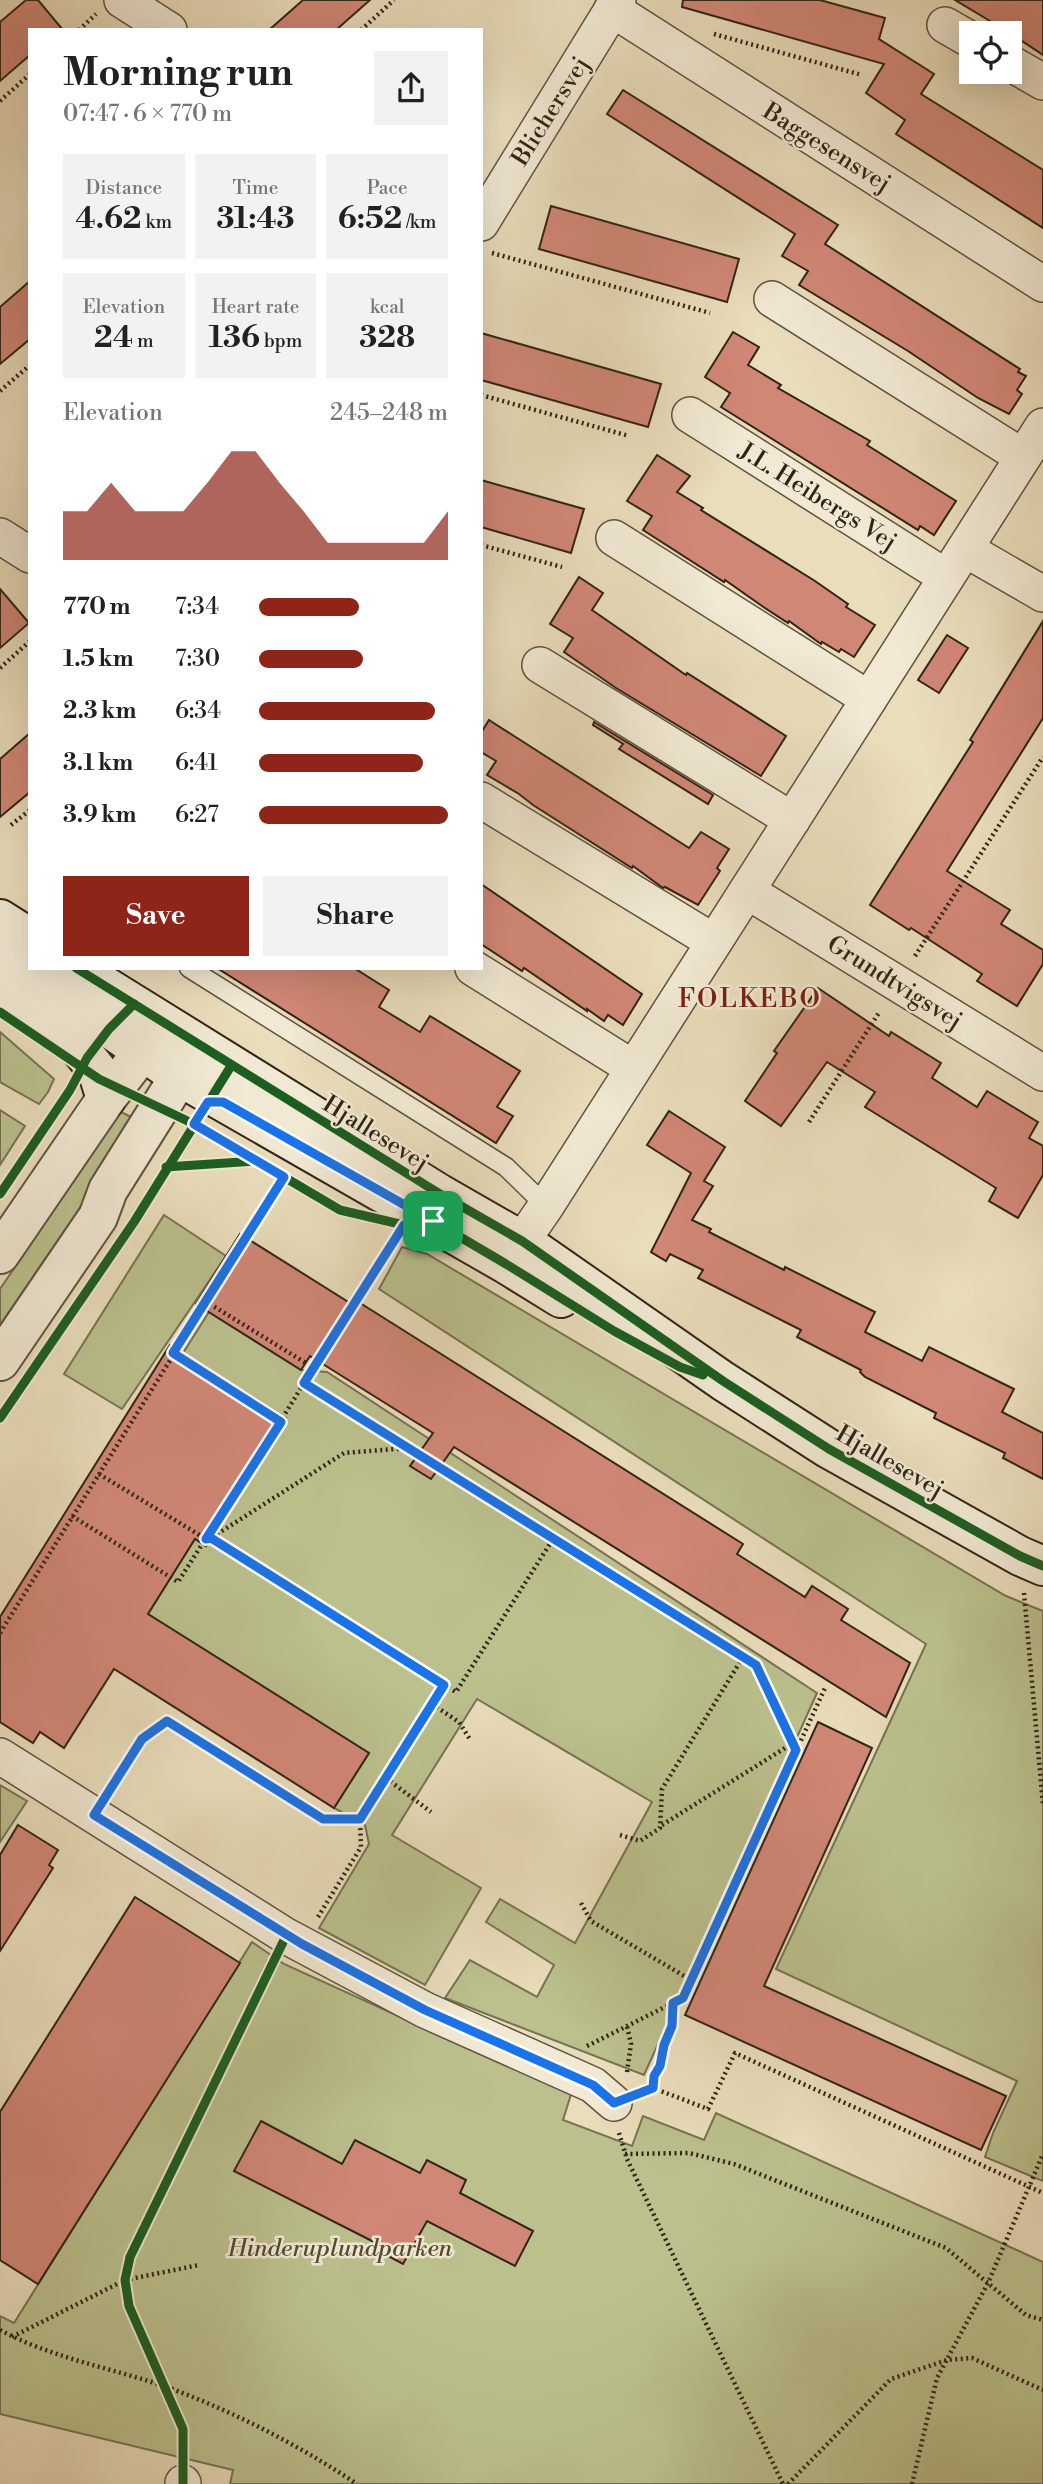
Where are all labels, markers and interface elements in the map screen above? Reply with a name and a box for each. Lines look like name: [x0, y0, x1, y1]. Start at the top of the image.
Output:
map controls: [959, 21, 1022, 84]
button: locate: [959, 21, 1022, 84]
text: Morning run: [63, 50, 293, 97]
button: share: [374, 51, 448, 125]
street label: Blichersvej: [505, 51, 596, 173]
street label: Baggesensvej: [756, 96, 896, 199]
text: 07:47 · 6 × 770 m: [63, 100, 232, 128]
text: Distance: [85, 176, 162, 200]
text: Time: [233, 176, 278, 200]
text: Pace: [367, 176, 408, 200]
text: 4.62: [76, 200, 142, 238]
text: 31:43: [216, 200, 295, 238]
text: 6:52: [338, 200, 402, 238]
text: km: [142, 210, 172, 234]
text: /km: [402, 210, 436, 234]
text: Elevation: [83, 295, 165, 319]
text: Heart rate: [212, 295, 299, 319]
text: kcal: [370, 295, 404, 319]
text: 24: [94, 319, 133, 357]
text: 136: [209, 319, 260, 357]
text: 328: [359, 319, 415, 357]
text: m: [133, 329, 154, 353]
text: bpm: [260, 329, 302, 353]
text: Elevation: [63, 399, 163, 427]
text: 245–248 m: [330, 399, 448, 427]
street label: J.L. Heibergs Vej: [732, 436, 902, 557]
text: 770 m: [63, 593, 130, 621]
text: 7:34: [175, 593, 219, 621]
text: 1.5 km: [63, 645, 134, 673]
text: 7:30: [175, 645, 220, 673]
text: 2.3 km: [63, 697, 136, 725]
text: 6:34: [175, 697, 221, 725]
text: 3.1 km: [63, 749, 133, 777]
text: 6:41: [175, 749, 218, 777]
text: 3.9 km: [63, 801, 136, 829]
text: 6:27: [175, 801, 219, 829]
button: Save: [63, 876, 249, 956]
button: Share: [263, 876, 448, 956]
street label: Grundtvigsvej: [821, 929, 968, 1036]
district label: FOLKEBO: [678, 983, 822, 1015]
street label: Hjallesevej: [317, 1089, 434, 1178]
pin: [403, 1191, 463, 1251]
icon: arrive: [414, 1202, 452, 1240]
street label: Hjallesevej: [830, 1419, 949, 1505]
park label: Hinderuplundparken: [227, 2234, 453, 2264]

